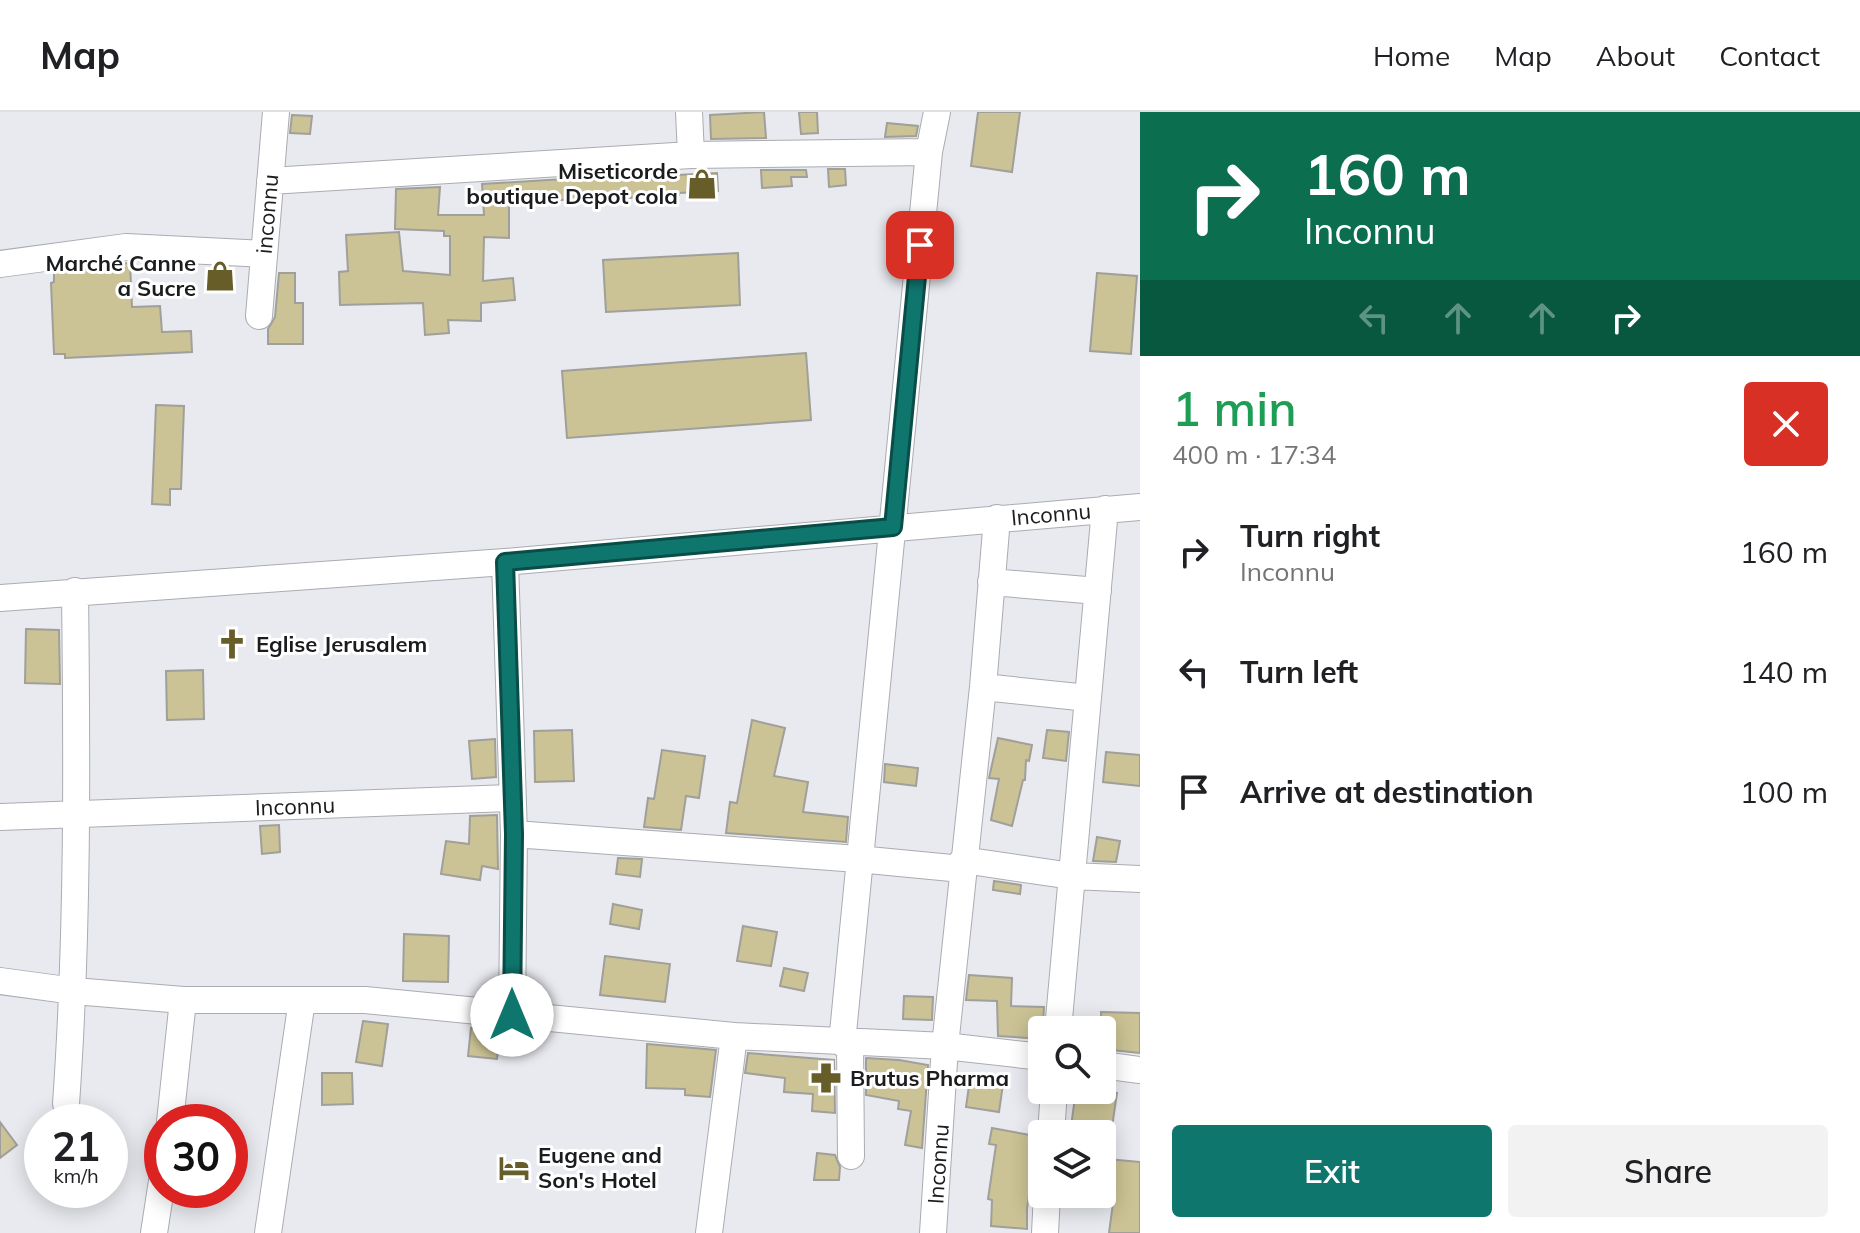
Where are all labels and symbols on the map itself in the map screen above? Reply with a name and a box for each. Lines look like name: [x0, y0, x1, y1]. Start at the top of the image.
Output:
place label: Miseticorde boutique Depot cola: [466, 157, 678, 210]
shop icon: Miseticorde boutique Depot cola: [685, 167, 719, 201]
street label: inconnu: [250, 173, 284, 255]
pin: [886, 211, 954, 279]
place label: Marché Canne a Sucre: [45, 249, 196, 302]
shop icon: Marché Canne a Sucre: [203, 259, 237, 293]
street label: Inconnu: [1010, 497, 1092, 531]
church icon: Eglise Jerusalem: [215, 627, 249, 661]
place label: Eglise Jerusalem: [256, 630, 427, 658]
street label: Inconnu: [254, 791, 336, 821]
position arrow: [470, 973, 554, 1057]
pharmacy icon: Brutus Pharma: [809, 1061, 843, 1095]
place label: Brutus Pharma: [850, 1064, 1009, 1092]
speed limit sign: 30: [144, 1104, 248, 1208]
street label: Inconnu: [921, 1123, 955, 1205]
place label: Eugene and Son's Hotel: [538, 1141, 662, 1194]
hotel icon: Eugene and Son's Hotel: [497, 1151, 531, 1185]

